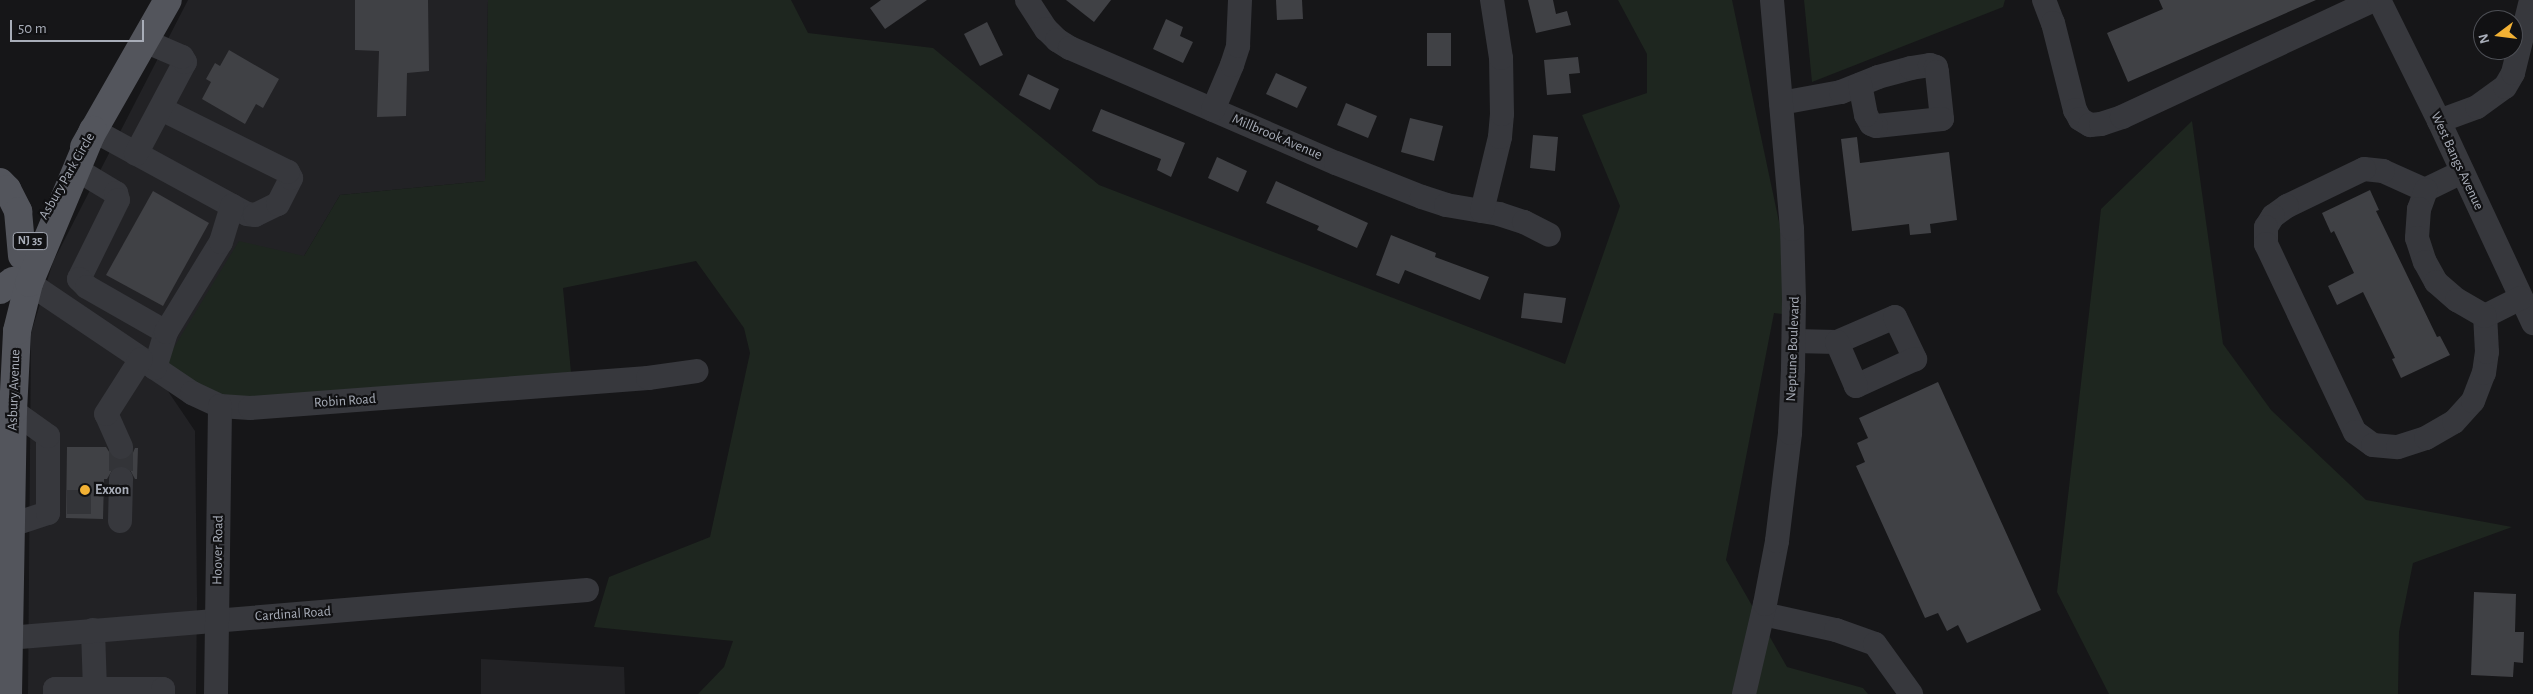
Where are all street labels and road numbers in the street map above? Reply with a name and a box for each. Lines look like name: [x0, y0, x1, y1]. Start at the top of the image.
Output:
street label: West Bangs Avenue: [2427, 109, 2487, 213]
street label: Millbrook Avenue: [1229, 110, 1325, 164]
street label: Asbury Park Circle: [35, 130, 99, 222]
road number: NJ 35: [12, 232, 48, 250]
street label: Neptune Boulevard: [1783, 296, 1803, 402]
street label: Asbury Avenue: [4, 349, 24, 431]
street label: Robin Road: [313, 390, 377, 412]
street label: Hoover Road: [209, 515, 227, 585]
street label: Cardinal Road: [254, 603, 332, 625]

